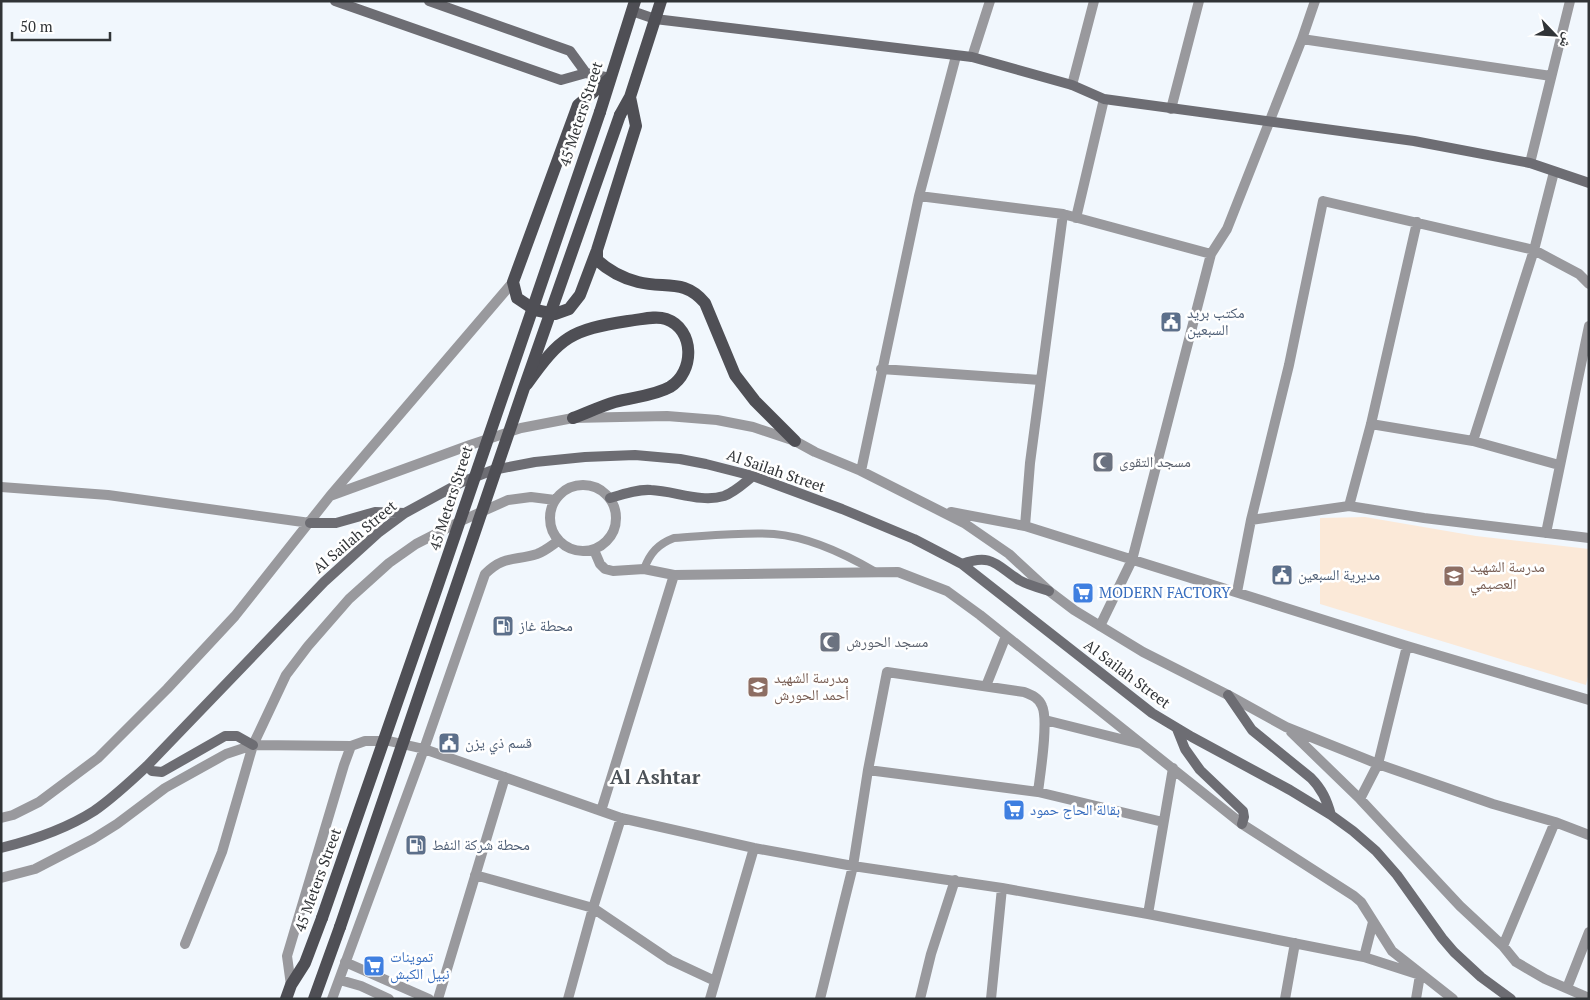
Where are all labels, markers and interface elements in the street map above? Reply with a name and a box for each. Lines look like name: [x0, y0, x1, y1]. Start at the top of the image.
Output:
scale bar: [12, 10, 110, 42]
north arrow: [1530, 10, 1580, 60]
text: 50 m: [20, 16, 53, 36]
text: ش: [1555, 30, 1579, 52]
street label: 45 Meters Street: [554, 58, 607, 169]
place label: مكتب بريد السبعين: [1187, 302, 1245, 340]
public building icon: مكتب بريد السبعين: [1159, 310, 1183, 334]
street label: 45 Meters Street: [424, 442, 477, 553]
street label: Al Sailah Street: [724, 444, 829, 496]
mosque icon: مسجد التقوى: [1091, 450, 1115, 474]
place label: مسجد التقوى: [1119, 451, 1191, 472]
street label: Al Sailah Street: [308, 495, 401, 577]
place label: مدرسة الشهيد العصيمي: [1470, 556, 1545, 596]
public building icon: مديرية السبعين: [1270, 563, 1294, 587]
place label: مديرية السبعين: [1298, 564, 1380, 585]
school or university icon: مدرسة الشهيد العصيمي: [1442, 564, 1466, 588]
supermarket icon: MODERN FACTORY: [1071, 581, 1095, 605]
place label: MODERN FACTORY: [1099, 582, 1231, 602]
fuel station icon: محطة غاز: [491, 614, 515, 638]
place label: محطة غاز: [518, 615, 573, 635]
mosque icon: مسجد الحورش: [818, 630, 842, 654]
place label: مسجد الحورش: [846, 631, 928, 652]
street label: Al Sailah Street: [1080, 634, 1175, 712]
place label: مدرسة الشهيد أحمد الحورش: [774, 667, 849, 705]
school or university icon: مدرسة الشهيد أحمد الحورش: [746, 675, 770, 699]
public building icon: قسم ذي يزن: [437, 731, 461, 755]
place label: قسم ذي يزن: [465, 732, 532, 755]
district label: Al Ashtar: [610, 763, 701, 790]
supermarket icon: بقالة الحاج حمود: [1002, 798, 1026, 822]
place label: بقالة الحاج حمود: [1030, 799, 1120, 820]
street label: 45 Meters Street: [289, 825, 345, 934]
fuel station icon: محطة شركة النفط: [404, 833, 428, 857]
place label: محطة شركة النفط: [432, 834, 530, 854]
place label: تموينات نبيل الكبش: [390, 946, 450, 984]
supermarket icon: تموينات نبيل الكبش: [362, 954, 386, 978]

